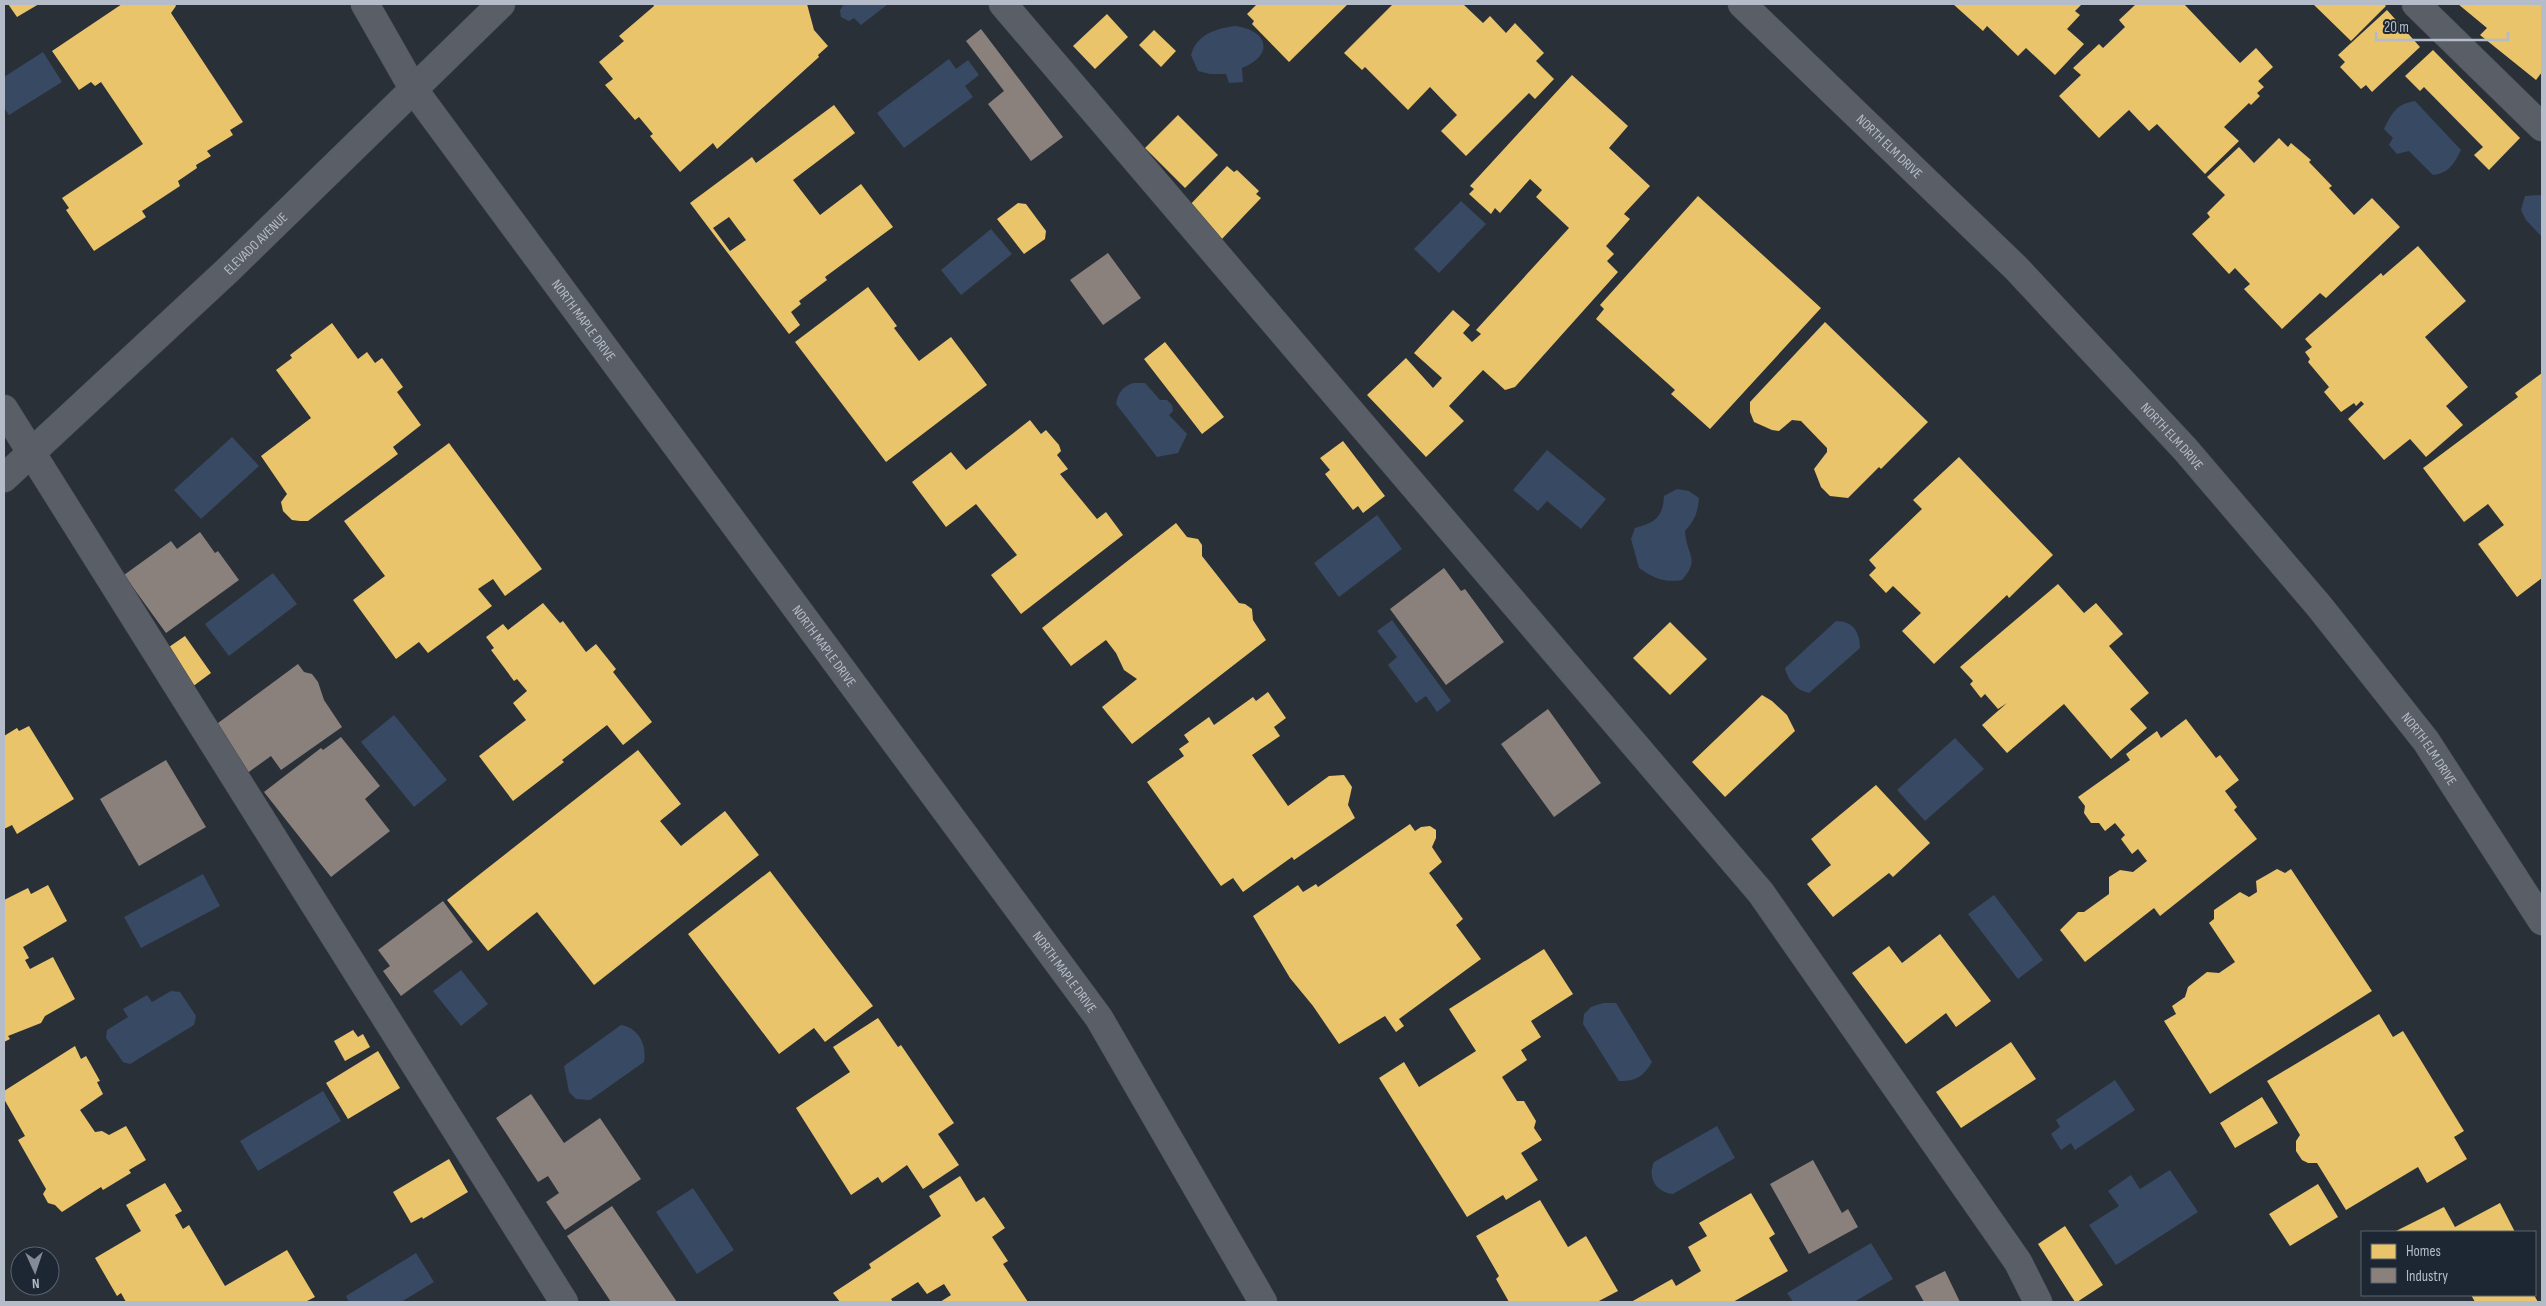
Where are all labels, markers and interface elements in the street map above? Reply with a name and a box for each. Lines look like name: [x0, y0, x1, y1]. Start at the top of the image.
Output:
scale bar: [2376, 10, 2508, 42]
text: 20 m: [2384, 18, 2409, 37]
street label: NORTH ELM DRIVE: [1853, 111, 1926, 182]
street label: ELEVADO AVENUE: [220, 209, 291, 278]
street label: NORTH MAPLE DRIVE: [548, 276, 619, 365]
street label: NORTH ELM DRIVE: [2137, 399, 2207, 474]
street label: NORTH MAPLE DRIVE: [788, 602, 860, 691]
street label: NORTH ELM DRIVE: [2398, 709, 2460, 789]
street label: NORTH MAPLE DRIVE: [1029, 928, 1100, 1016]
legend: [2361, 1231, 2536, 1296]
text: Homes: [2406, 1242, 2441, 1261]
north arrow: [10, 1246, 60, 1296]
text: Industry: [2406, 1267, 2448, 1286]
text: N: [31, 1275, 40, 1292]

